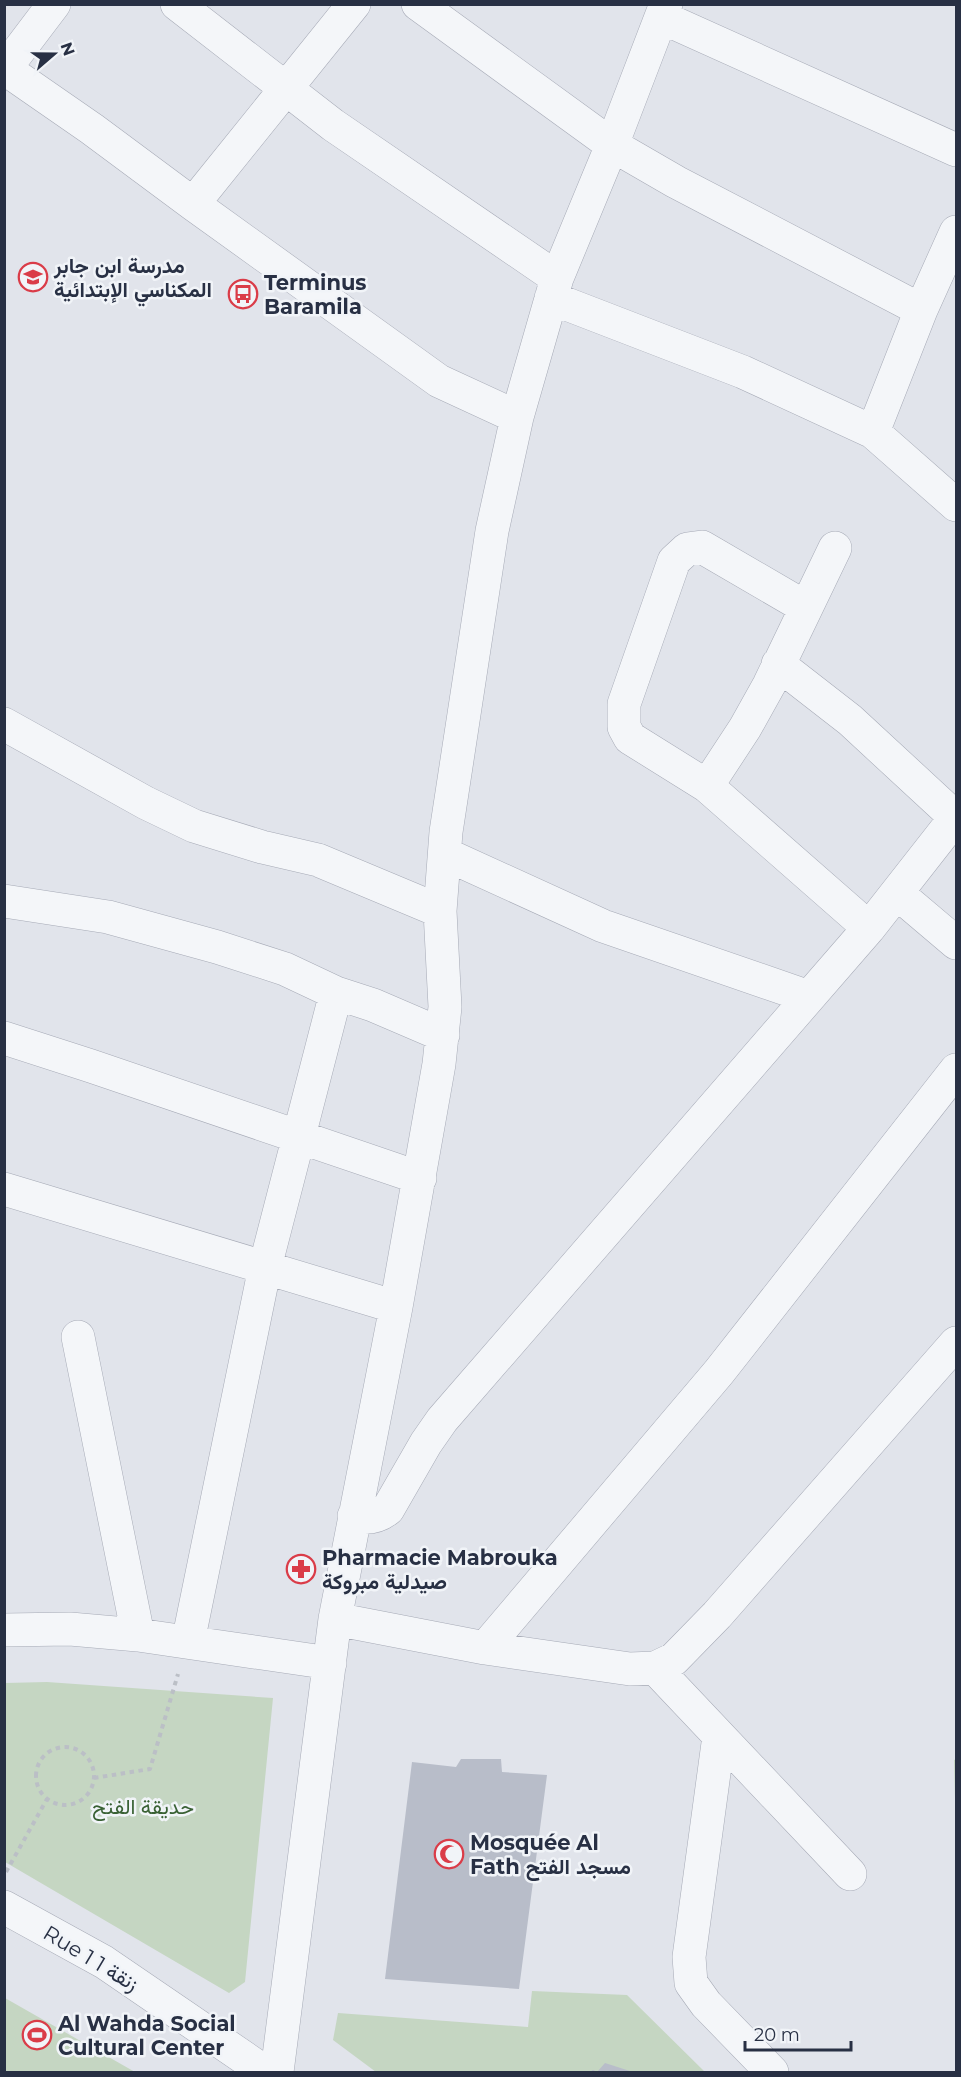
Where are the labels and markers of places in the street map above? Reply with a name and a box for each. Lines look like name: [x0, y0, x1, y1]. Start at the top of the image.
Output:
place label: مدرسة ابن جابر المكناسي الإبتدائية: [53, 253, 212, 307]
school or university icon: مدرسة ابن جابر المكناسي الإبتدائية: [17, 261, 49, 293]
place label: Terminus Baramila: [264, 270, 367, 319]
bus stop icon: Terminus Baramila: [227, 278, 259, 310]
place label: Pharmacie Mabrouka صيدلية مبروكة: [322, 1545, 558, 1595]
pharmacy icon: Pharmacie Mabrouka صيدلية مبروكة: [285, 1553, 317, 1585]
place label: Mosquée Al Fath مسجد الفتح: [470, 1830, 631, 1881]
mosque icon: Mosquée Al Fath مسجد الفتح: [433, 1838, 465, 1870]
place label: Al Wahda Social Cultural Center: [57, 2011, 236, 2060]
sports icon: Al Wahda Social Cultural Center: [21, 2019, 53, 2051]

